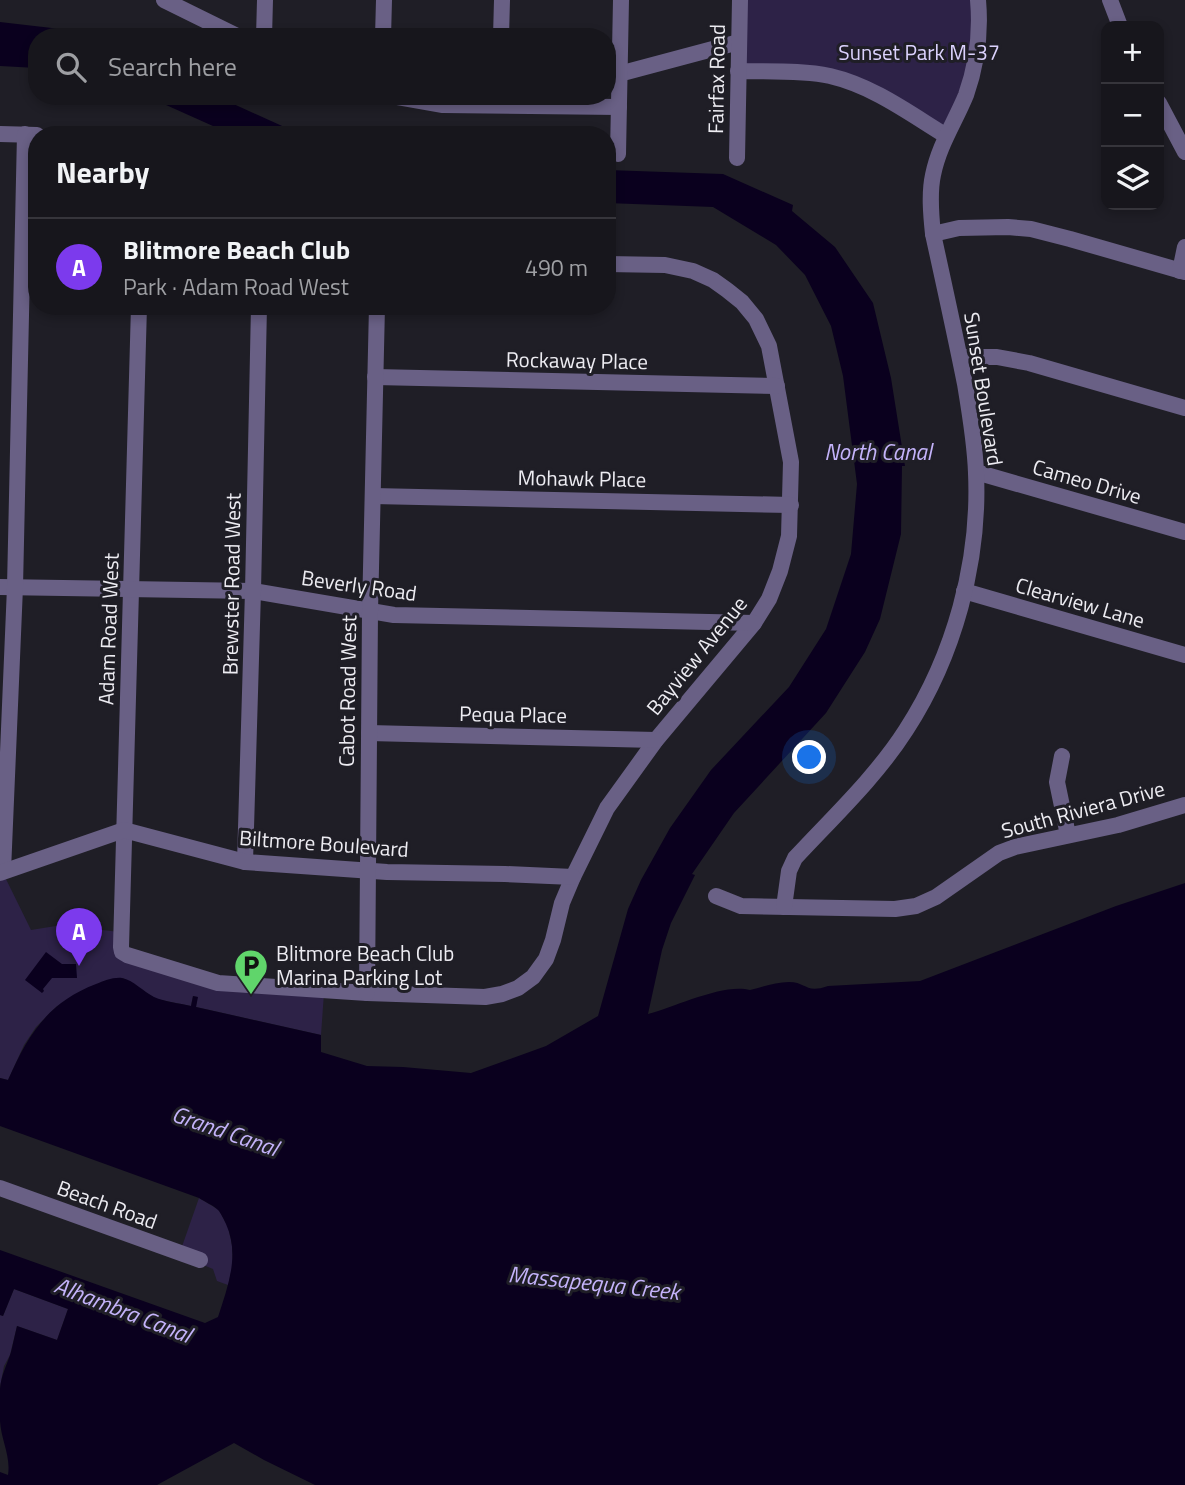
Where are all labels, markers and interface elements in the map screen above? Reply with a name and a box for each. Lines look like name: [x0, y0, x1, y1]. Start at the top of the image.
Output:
map controls: [1101, 21, 1164, 210]
button: +: [1101, 21, 1164, 84]
street label: Fairfax Road: [699, 24, 733, 134]
search box: [28, 28, 616, 105]
park label: Sunset Park M-37: [838, 36, 1000, 68]
text: Search here: [108, 47, 237, 86]
icon: search: [52, 48, 90, 86]
button: −: [1101, 84, 1164, 147]
button: layers: [1101, 147, 1164, 210]
text: Nearby: [56, 149, 149, 195]
text: Blitmore Beach Club: [123, 230, 350, 269]
text: A: [72, 250, 86, 285]
text: 490 m: [525, 250, 588, 285]
text: Park · Adam Road West: [123, 269, 349, 304]
street label: Sunset Boulevard: [956, 310, 1012, 468]
street label: Rockaway Place: [506, 343, 648, 377]
water label: North Canal: [824, 434, 935, 469]
street label: Cameo Drive: [1029, 450, 1145, 512]
street label: Mohawk Place: [517, 461, 647, 495]
street label: Brewster Road West: [213, 492, 249, 675]
street label: Adam Road West: [89, 552, 127, 706]
street label: Beverly Road: [299, 561, 419, 609]
street label: Clearview Lane: [1012, 568, 1149, 636]
street label: Bayview Avenue: [638, 589, 754, 722]
street label: Cabot Road West: [330, 614, 364, 767]
street label: Pequa Place: [459, 697, 567, 731]
your location: [792, 740, 826, 774]
street label: South Riviera Drive: [997, 772, 1168, 846]
street label: Biltmore Boulevard: [238, 821, 410, 865]
pin: A: [56, 908, 102, 966]
place label: Blitmore Beach Club Marina Parking Lot: [276, 937, 454, 993]
parking icon: Blitmore Beach Club Marina Parking Lot: [232, 947, 270, 996]
water label: Grand Canal: [167, 1096, 286, 1166]
street label: Beach Road: [53, 1171, 162, 1237]
water label: Massapequa Creek: [507, 1256, 684, 1309]
water label: Alhambra Canal: [50, 1267, 200, 1353]

